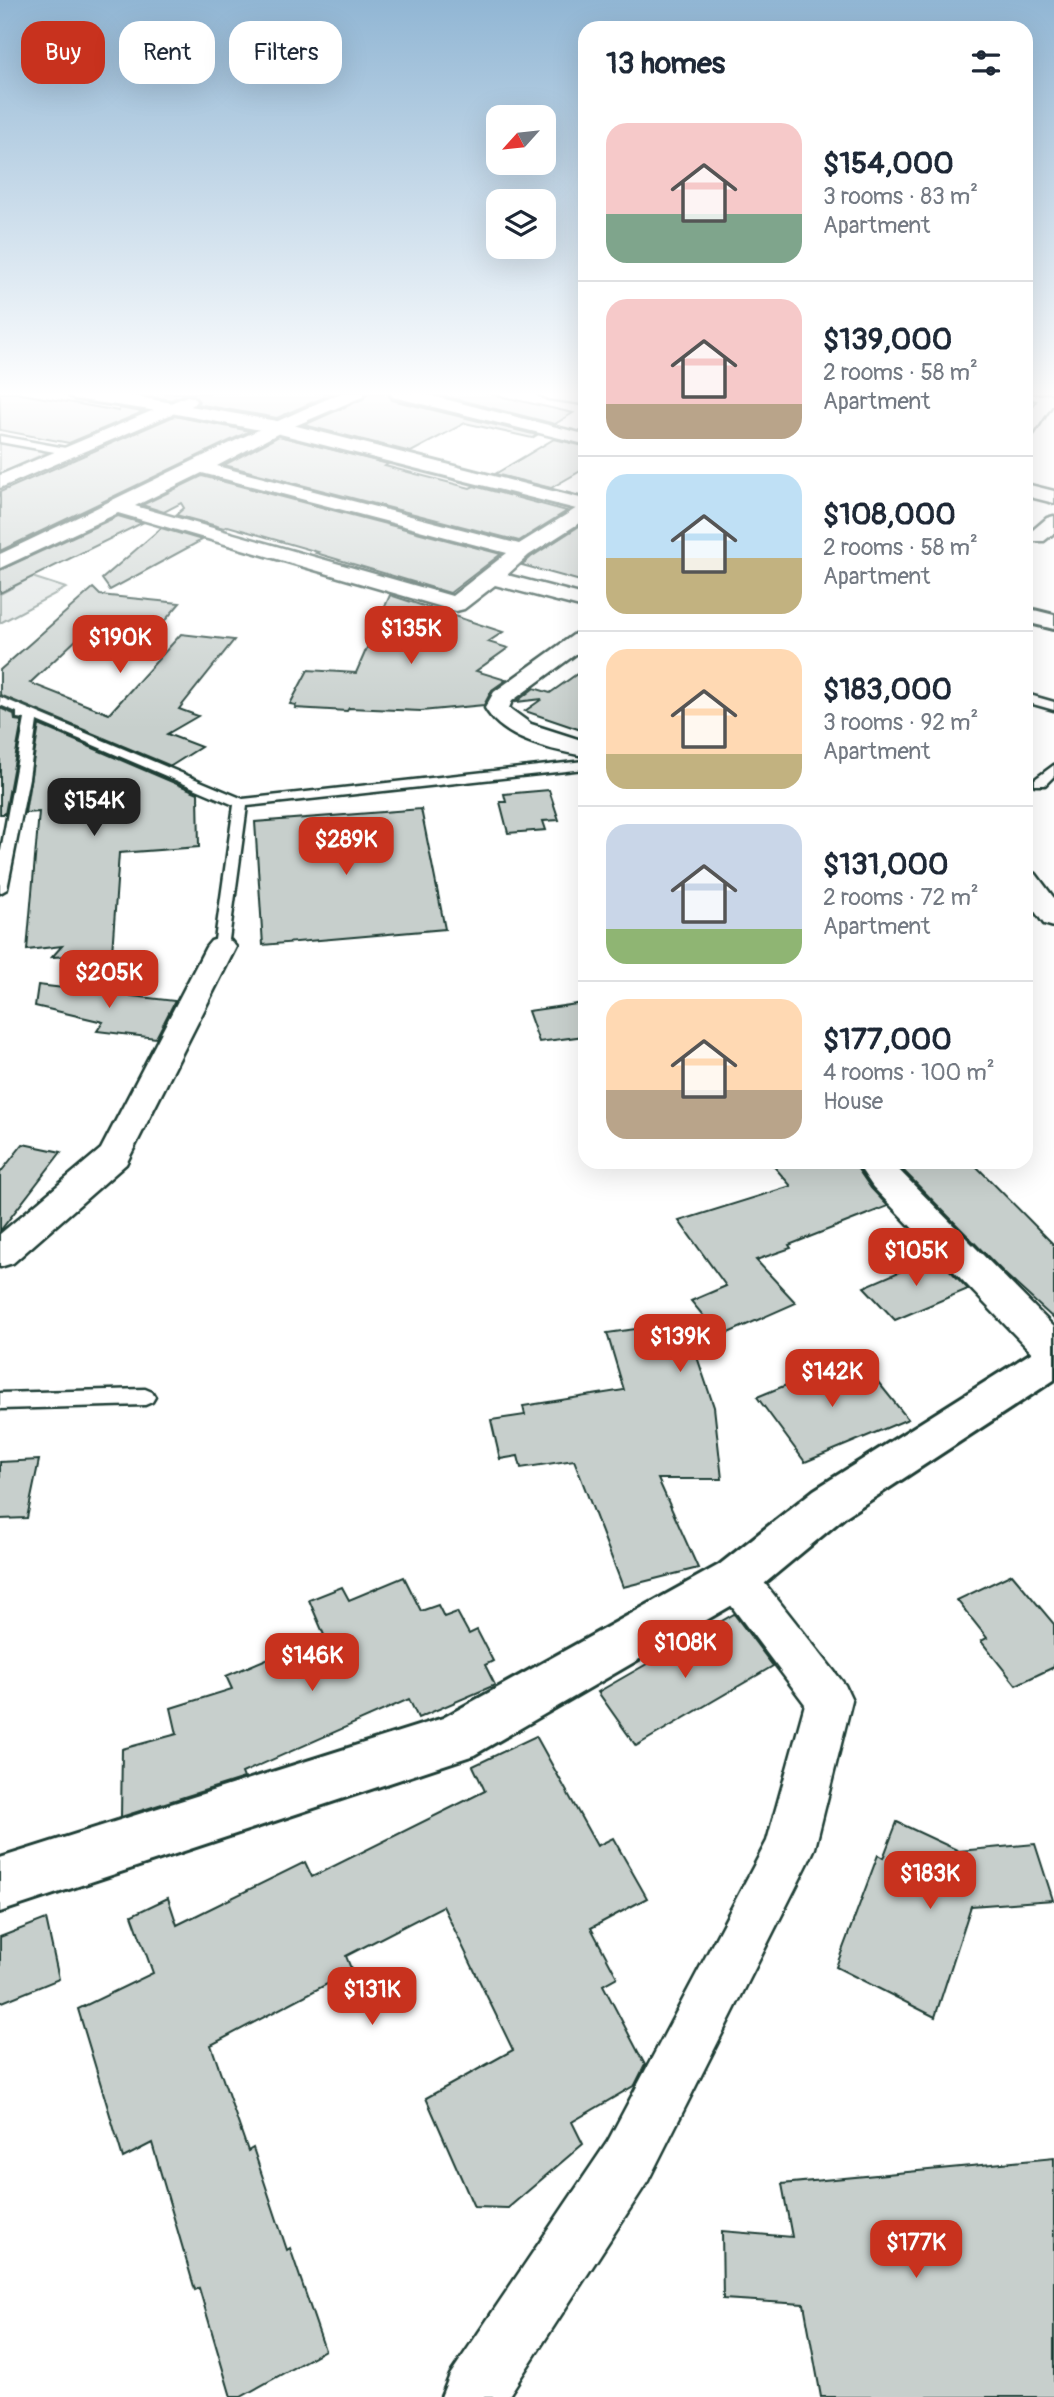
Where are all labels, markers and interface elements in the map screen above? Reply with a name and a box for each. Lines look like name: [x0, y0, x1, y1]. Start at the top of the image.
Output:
chip: Buy: [21, 21, 105, 84]
chip: Rent: [119, 21, 215, 84]
chip: Filters: [229, 21, 342, 84]
icon: filters: [967, 44, 1005, 82]
text: 13 homes: [606, 45, 725, 82]
north arrow: [486, 105, 556, 175]
map controls: [486, 105, 556, 259]
text: $154,000: [823, 145, 954, 182]
icon: home: [662, 151, 746, 235]
text: 3 rooms · 83 m²: [823, 182, 978, 211]
button: layers: [486, 189, 556, 259]
text: Apartment: [823, 211, 930, 240]
text: $139,000: [823, 321, 952, 358]
icon: home: [662, 327, 746, 411]
text: 2 rooms · 58 m²: [823, 358, 978, 387]
text: Apartment: [823, 387, 930, 416]
text: $108,000: [823, 496, 956, 533]
icon: home: [662, 502, 746, 586]
text: 2 rooms · 58 m²: [823, 533, 978, 562]
text: Apartment: [823, 562, 930, 591]
pin: $135K: [362, 606, 460, 666]
text: $135K: [381, 614, 441, 643]
pin: $190K: [71, 616, 169, 675]
text: $190K: [89, 623, 151, 652]
text: $183,000: [823, 671, 952, 708]
icon: home: [662, 677, 746, 761]
text: 3 rooms · 92 m²: [823, 708, 978, 737]
text: Apartment: [823, 737, 930, 766]
pin: $154K: [45, 778, 143, 838]
text: $154K: [63, 786, 125, 815]
pin: $289K: [297, 818, 395, 877]
text: $289K: [315, 825, 377, 854]
text: $131,000: [823, 846, 949, 883]
icon: home: [662, 852, 746, 936]
text: 2 rooms · 72 m²: [823, 883, 979, 912]
text: Apartment: [823, 912, 930, 941]
pin: $205K: [60, 950, 158, 1010]
text: $205K: [75, 958, 143, 987]
text: $177,000: [823, 1021, 952, 1058]
icon: home: [662, 1027, 746, 1111]
text: 4 rooms · 100 m²: [823, 1058, 995, 1087]
text: House: [823, 1087, 883, 1116]
pin: $105K: [867, 1228, 965, 1288]
text: $105K: [884, 1236, 948, 1265]
pin: $139K: [631, 1314, 729, 1374]
text: $139K: [650, 1322, 710, 1351]
pin: $142K: [783, 1350, 881, 1409]
text: $142K: [801, 1357, 863, 1386]
pin: $108K: [636, 1620, 734, 1680]
text: $108K: [654, 1628, 716, 1657]
pin: $146K: [263, 1634, 361, 1693]
text: $146K: [281, 1641, 343, 1670]
pin: $183K: [881, 1852, 979, 1911]
text: $183K: [900, 1859, 960, 1888]
pin: $131K: [323, 1968, 421, 2027]
text: $131K: [343, 1975, 401, 2004]
pin: $177K: [867, 2220, 965, 2280]
text: $177K: [886, 2228, 946, 2257]

